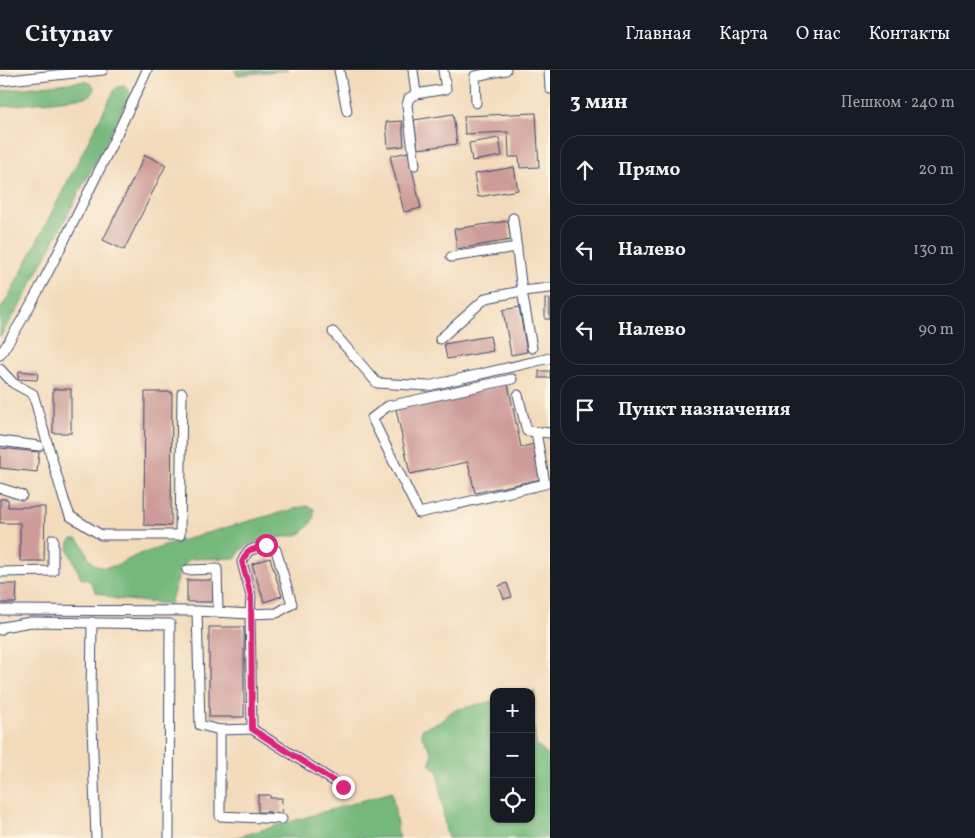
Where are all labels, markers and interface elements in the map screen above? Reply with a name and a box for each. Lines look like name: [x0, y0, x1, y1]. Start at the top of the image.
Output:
text: Citynav: [25, 18, 113, 52]
text: Главная: [625, 22, 691, 47]
text: Карта: [719, 22, 768, 47]
text: О нас: [796, 22, 841, 47]
text: Контакты: [869, 22, 950, 47]
text: 3 мин: [570, 88, 628, 117]
text: Пешком · 240 m: [841, 92, 955, 114]
icon: ahead: [571, 156, 599, 184]
text: Прямо: [618, 157, 680, 183]
text: 20 m: [919, 159, 954, 181]
icon: left: [571, 236, 599, 264]
text: Налево: [618, 237, 686, 263]
text: 130 m: [913, 239, 954, 261]
icon: left: [571, 316, 599, 344]
text: Налево: [618, 317, 686, 343]
text: 90 m: [918, 319, 954, 341]
icon: arrive: [571, 396, 599, 424]
text: Пункт назначения: [618, 397, 791, 423]
route start: [255, 534, 278, 557]
map controls: [490, 688, 535, 823]
button: +: [490, 688, 535, 733]
button: −: [490, 733, 535, 778]
route end: [332, 776, 355, 799]
button: locate: [490, 778, 535, 823]

